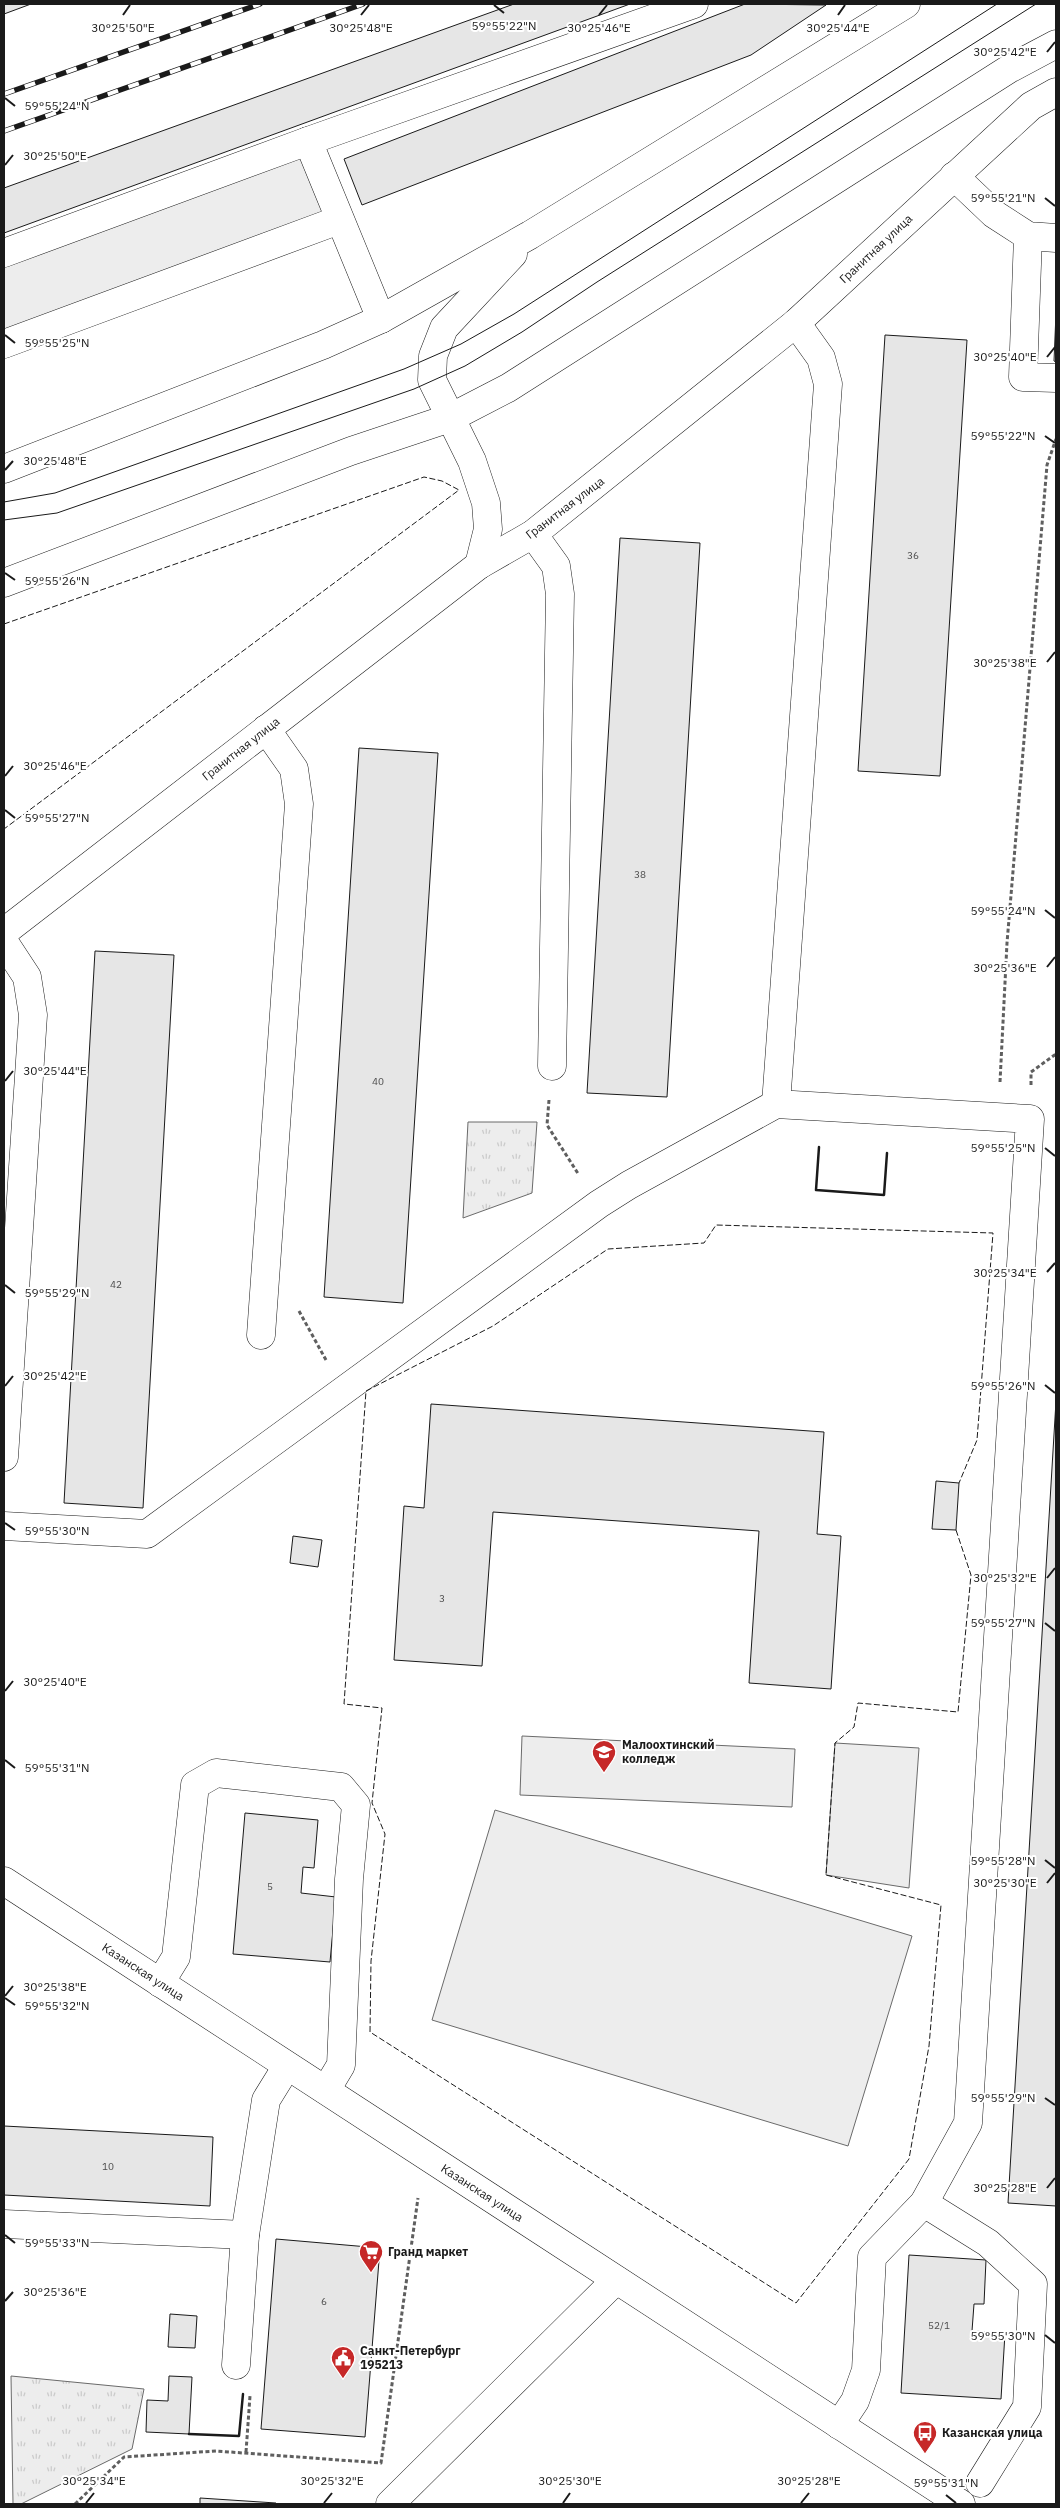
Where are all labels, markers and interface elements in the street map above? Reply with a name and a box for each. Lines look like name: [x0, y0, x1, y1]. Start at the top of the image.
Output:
text: 59°55'22"N: [471, 18, 537, 33]
text: 30°25'50"E: [91, 20, 155, 35]
text: 30°25'48"E: [329, 20, 393, 35]
text: 30°25'46"E: [567, 20, 631, 35]
text: 30°25'44"E: [806, 20, 870, 35]
text: 30°25'42"E: [973, 44, 1037, 59]
text: 59°55'24"N: [24, 98, 90, 113]
text: 30°25'50"E: [23, 148, 87, 163]
text: 59°55'21"N: [970, 190, 1036, 205]
street label: Гранитная улица: [836, 211, 916, 286]
text: 59°55'25"N: [24, 335, 90, 350]
text: 30°25'40"E: [973, 349, 1037, 364]
text: 59°55'22"N: [970, 428, 1036, 443]
text: 30°25'48"E: [23, 453, 87, 468]
street label: Гранитная улица: [522, 473, 607, 542]
house number: 36: [907, 549, 919, 562]
text: 59°55'26"N: [24, 573, 90, 588]
text: 30°25'38"E: [973, 655, 1037, 670]
street label: Гранитная улица: [199, 713, 283, 784]
text: 30°25'46"E: [23, 758, 87, 773]
text: 59°55'27"N: [24, 810, 90, 825]
house number: 38: [634, 868, 646, 881]
text: 59°55'24"N: [970, 903, 1036, 918]
text: 30°25'36"E: [973, 960, 1037, 975]
text: 30°25'44"E: [23, 1063, 87, 1078]
house number: 40: [372, 1075, 384, 1088]
text: 59°55'25"N: [970, 1140, 1036, 1155]
text: 30°25'34"E: [973, 1265, 1037, 1280]
house number: 42: [110, 1278, 122, 1291]
text: 59°55'29"N: [24, 1285, 90, 1300]
text: 30°25'42"E: [23, 1368, 87, 1383]
text: 59°55'26"N: [970, 1378, 1036, 1393]
text: 59°55'30"N: [24, 1523, 90, 1538]
text: 30°25'32"E: [973, 1570, 1037, 1585]
house number: 3: [439, 1592, 445, 1605]
text: 59°55'27"N: [970, 1615, 1036, 1630]
text: 30°25'40"E: [23, 1674, 87, 1689]
place label: Малоохтинский колледж: [622, 1737, 715, 1766]
school or university icon: Малоохтинский колледж: [591, 1739, 617, 1773]
text: 59°55'31"N: [24, 1760, 90, 1775]
text: 59°55'28"N: [970, 1853, 1036, 1868]
text: 30°25'30"E: [973, 1875, 1037, 1890]
house number: 5: [267, 1880, 273, 1893]
street label: Казанская улица: [99, 1939, 188, 2004]
text: 30°25'38"E: [23, 1979, 87, 1994]
text: 59°55'32"N: [24, 1998, 90, 2013]
text: 59°55'29"N: [970, 2090, 1036, 2105]
house number: 10: [102, 2160, 114, 2173]
street label: Казанская улица: [438, 2160, 527, 2225]
text: 30°25'28"E: [973, 2180, 1037, 2195]
text: 59°55'33"N: [24, 2235, 90, 2250]
supermarket icon: Гранд маркет: [358, 2239, 384, 2273]
place label: Гранд маркет: [388, 2244, 468, 2259]
text: 30°25'36"E: [23, 2284, 87, 2299]
house number: 6: [321, 2295, 327, 2308]
house number: 52/1: [928, 2319, 950, 2332]
text: 59°55'30"N: [970, 2328, 1036, 2343]
place label: Санкт-Петербург 195213: [360, 2343, 461, 2372]
public building icon: Санкт-Петербург 195213: [330, 2345, 356, 2379]
bus stop icon: Казанская улица: [912, 2420, 938, 2454]
place label: Казанская улица: [942, 2425, 1043, 2440]
text: 30°25'34"E: [62, 2473, 126, 2488]
text: 30°25'32"E: [300, 2473, 364, 2488]
text: 30°25'30"E: [538, 2473, 602, 2488]
text: 30°25'28"E: [777, 2473, 841, 2488]
text: 59°55'31"N: [913, 2475, 979, 2490]

